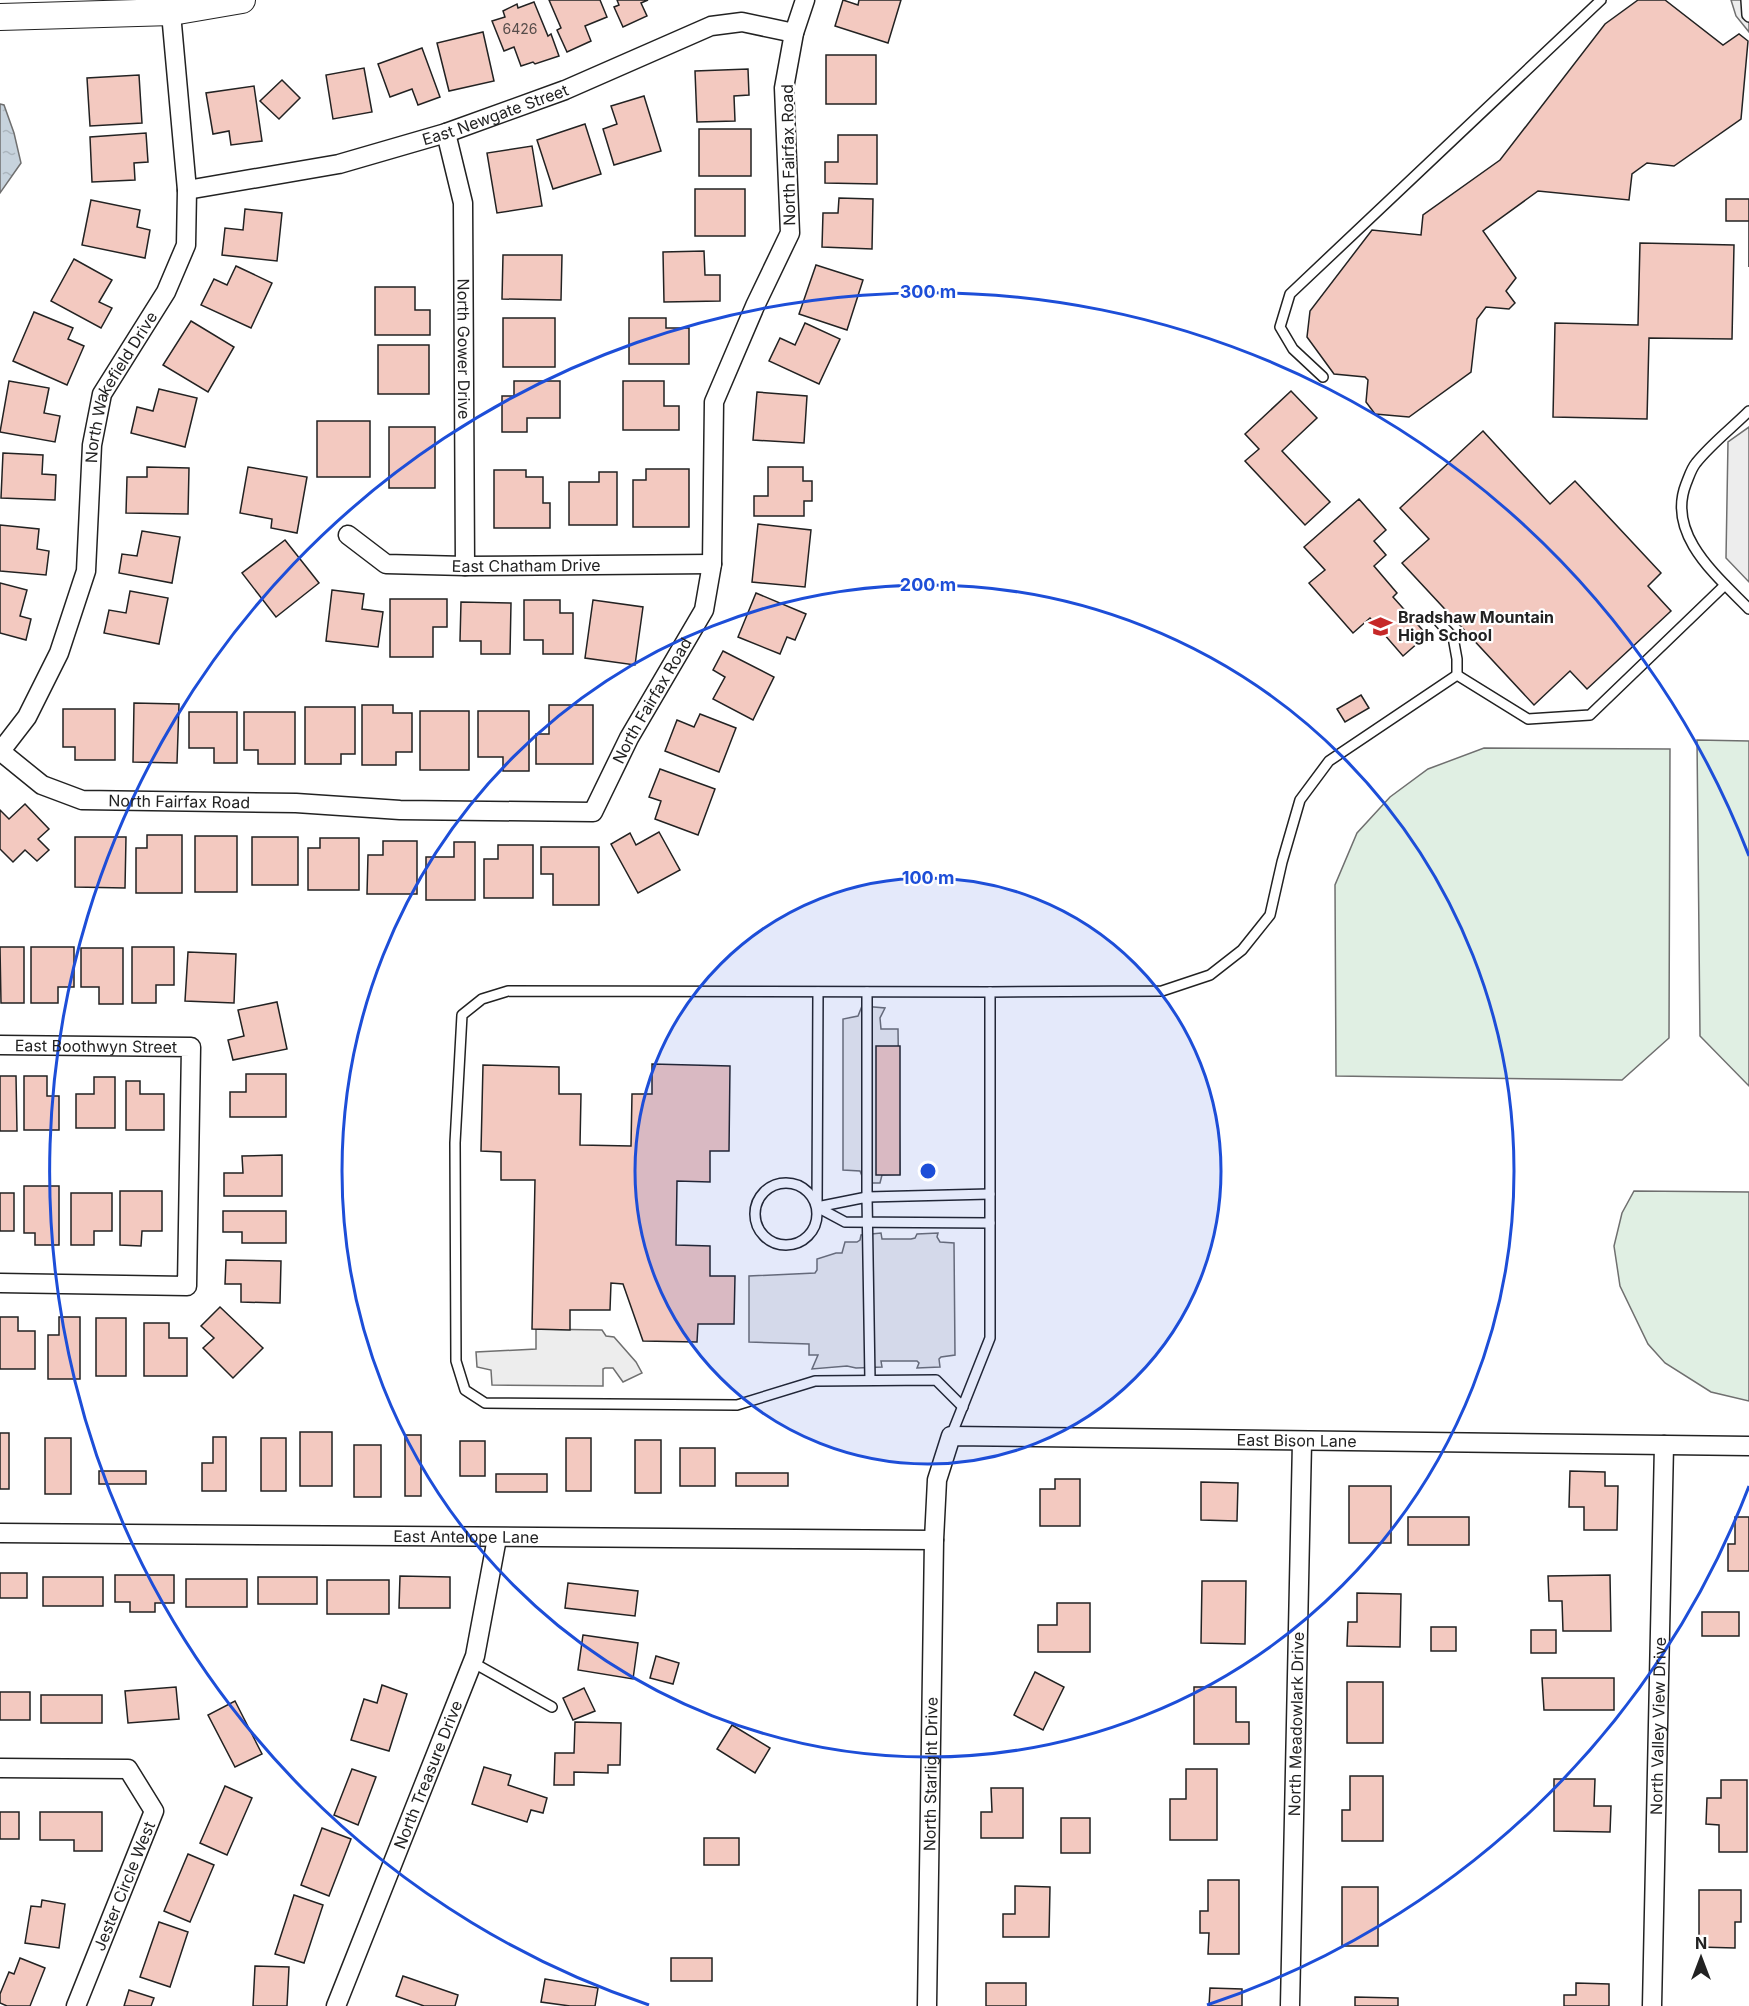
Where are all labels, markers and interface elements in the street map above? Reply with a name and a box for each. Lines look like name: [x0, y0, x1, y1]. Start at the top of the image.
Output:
house number: 6426: [503, 20, 537, 37]
street label: East Newgate Street: [420, 80, 571, 149]
street label: North Fairfax Road: [777, 84, 799, 226]
street label: North Gower Drive: [453, 279, 474, 419]
text: 300 m: [900, 281, 956, 302]
street label: North Wakefield Drive: [81, 308, 161, 464]
street label: East Chatham Drive: [451, 555, 601, 576]
text: 200 m: [900, 574, 956, 595]
place label: Bradshaw Mountain High School: [1398, 607, 1554, 645]
school or university icon: Bradshaw Mountain High School: [1367, 613, 1393, 639]
street label: North Fairfax Road: [608, 634, 696, 767]
street label: North Fairfax Road: [108, 790, 250, 812]
text: 100 m: [902, 867, 954, 888]
street label: East Boothwyn Street: [15, 1035, 177, 1057]
centre of rings: [918, 1161, 938, 1181]
street label: East Bison Lane: [1237, 1430, 1357, 1451]
street label: East Antelope Lane: [393, 1526, 539, 1547]
street label: North Meadowlark Drive: [1284, 1632, 1308, 1816]
street label: North Valley View Drive: [1646, 1637, 1670, 1815]
street label: North Treasure Drive: [389, 1697, 466, 1852]
street label: North Starlight Drive: [919, 1697, 942, 1851]
street label: Jester Circle West: [89, 1818, 159, 1954]
north arrow: [1671, 1928, 1731, 1988]
text: N: [1695, 1933, 1707, 1953]

